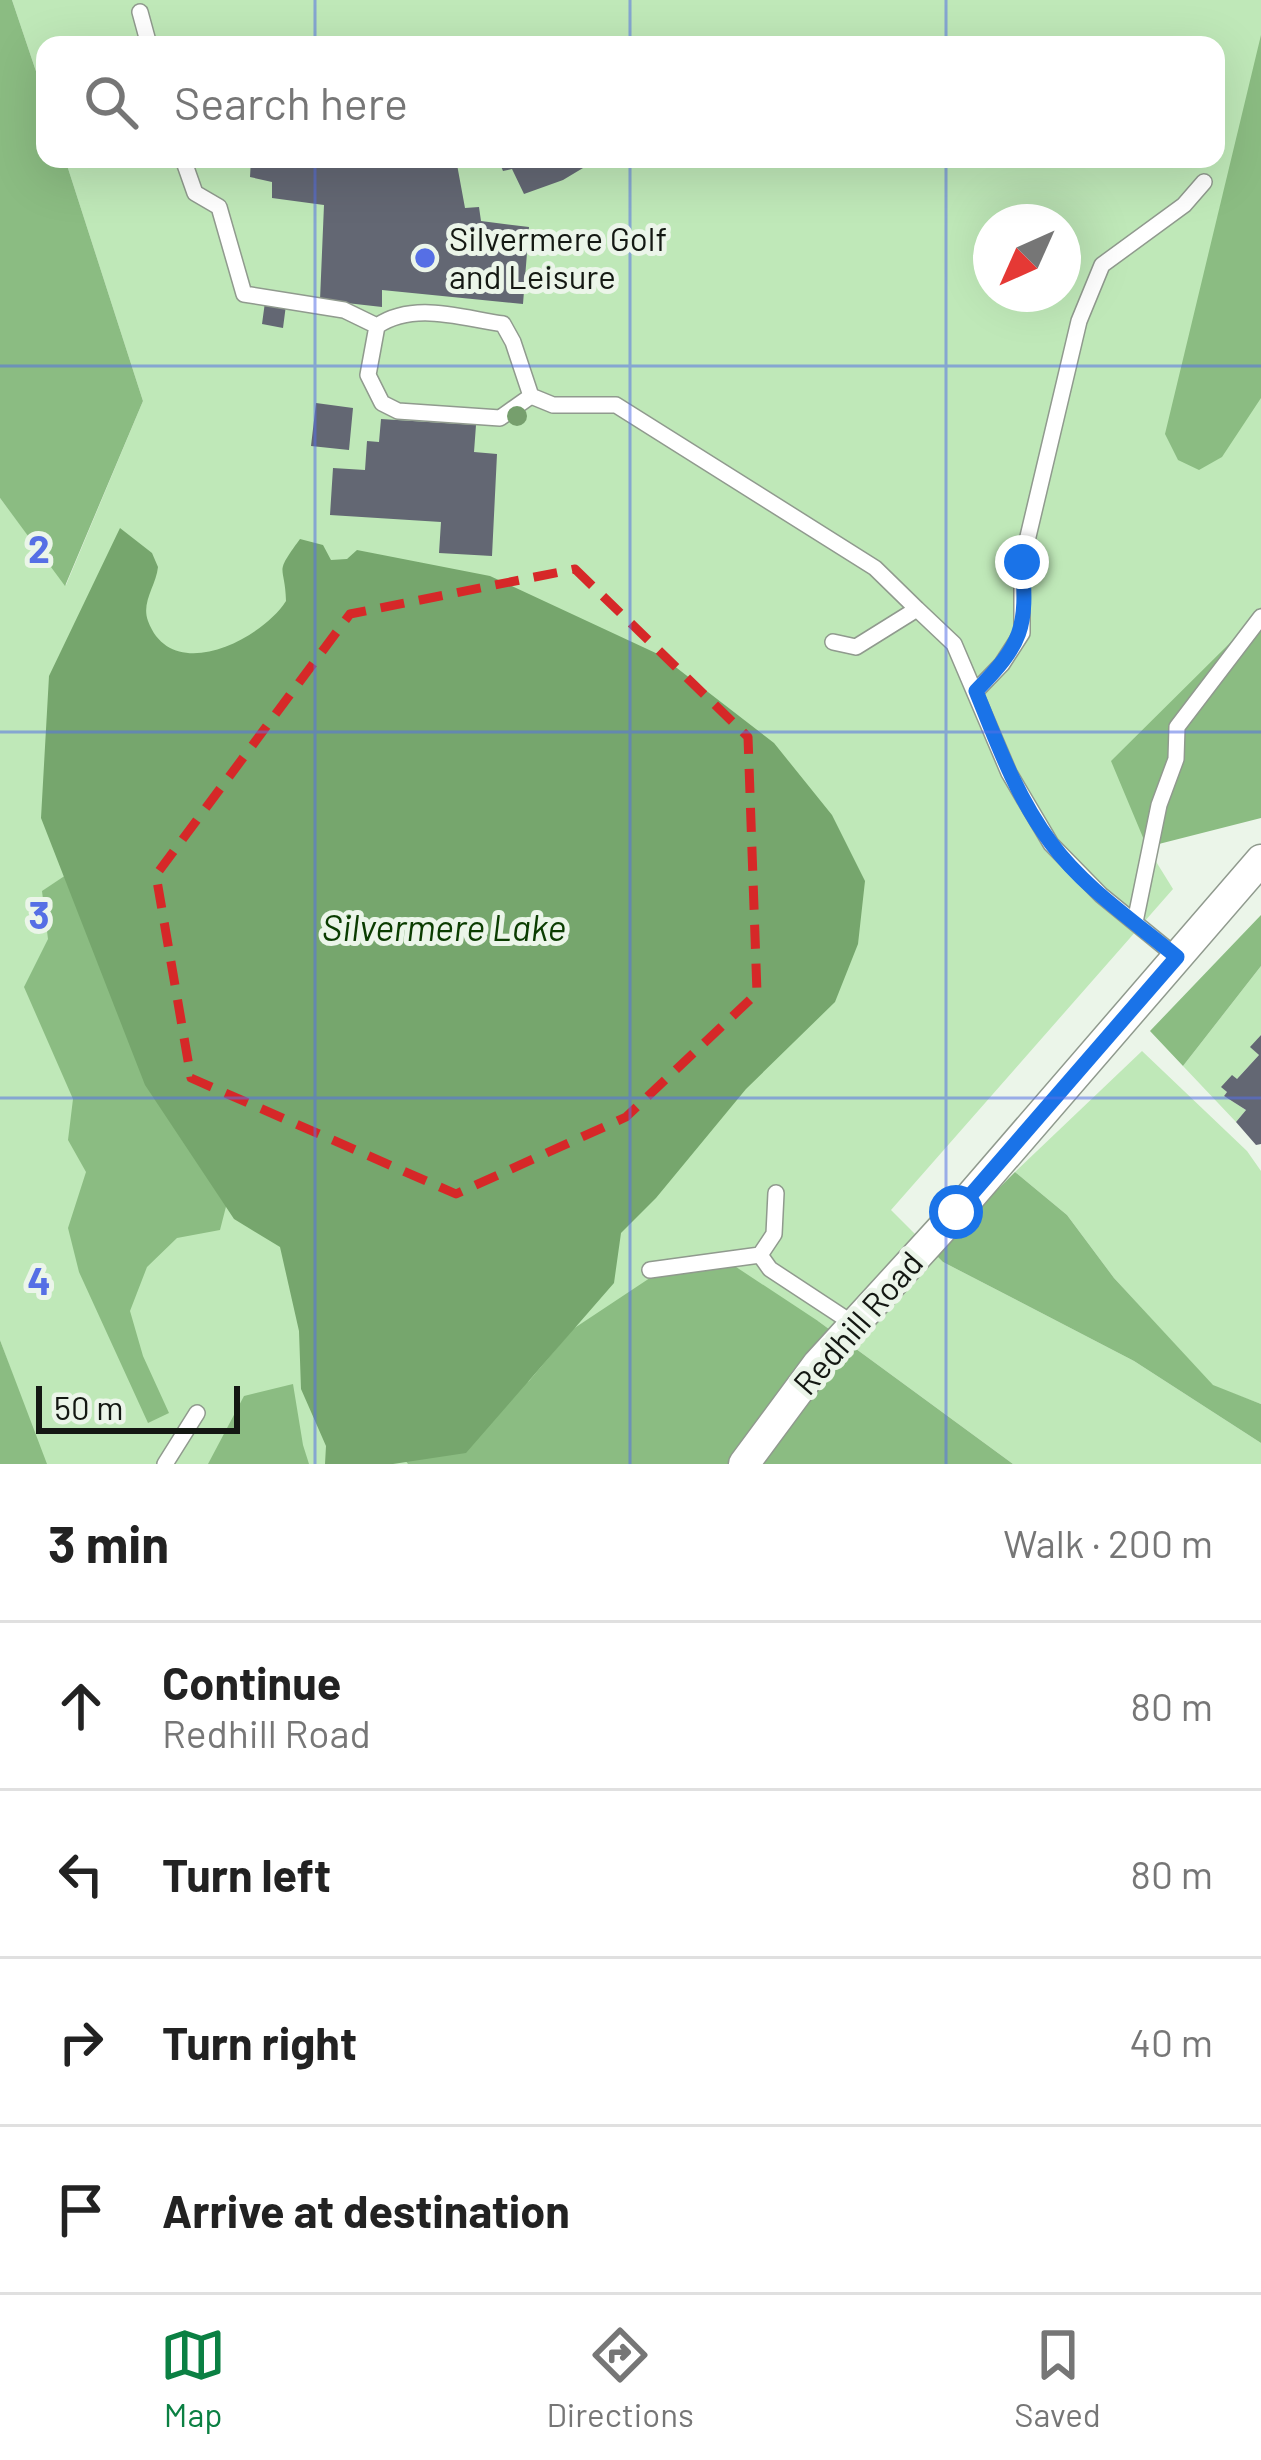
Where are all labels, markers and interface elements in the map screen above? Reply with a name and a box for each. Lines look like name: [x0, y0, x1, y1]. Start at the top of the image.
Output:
search box: [36, 36, 1225, 168]
icon: search: [78, 69, 144, 135]
text: Search here: [174, 75, 408, 129]
north arrow: [973, 204, 1081, 312]
place label: Silvermere Golf and Leisure: [449, 218, 667, 296]
marker: Silvermere Golf and Leisure: [412, 245, 438, 271]
text: 2: [28, 524, 50, 571]
route end: [995, 535, 1049, 589]
text: 3: [28, 890, 50, 937]
water label: Silvermere Lake: [322, 905, 566, 948]
route start: [929, 1185, 983, 1239]
street label: Redhill Road: [784, 1243, 930, 1402]
text: 4: [27, 1256, 51, 1303]
scale bar: [36, 1380, 240, 1433]
text: 50 m: [54, 1387, 124, 1427]
text: 3 min: [48, 1512, 169, 1573]
text: Walk · 200 m: [1003, 1519, 1213, 1566]
text: Continue: [162, 1655, 341, 1709]
icon: ahead: [48, 1673, 114, 1739]
text: 80 m: [1131, 1682, 1213, 1729]
text: Redhill Road: [162, 1709, 371, 1756]
icon: left: [48, 1841, 114, 1907]
text: Turn left: [162, 1847, 331, 1901]
text: 80 m: [1131, 1850, 1213, 1897]
icon: right: [48, 2009, 114, 2075]
text: Turn right: [162, 2015, 357, 2069]
text: 40 m: [1129, 2018, 1213, 2065]
icon: arrive: [48, 2177, 114, 2243]
text: Arrive at destination: [162, 2183, 570, 2237]
tab: Map: [160, 2322, 226, 2434]
tab: Directions: [546, 2322, 694, 2434]
tab: Saved: [1014, 2322, 1101, 2434]

